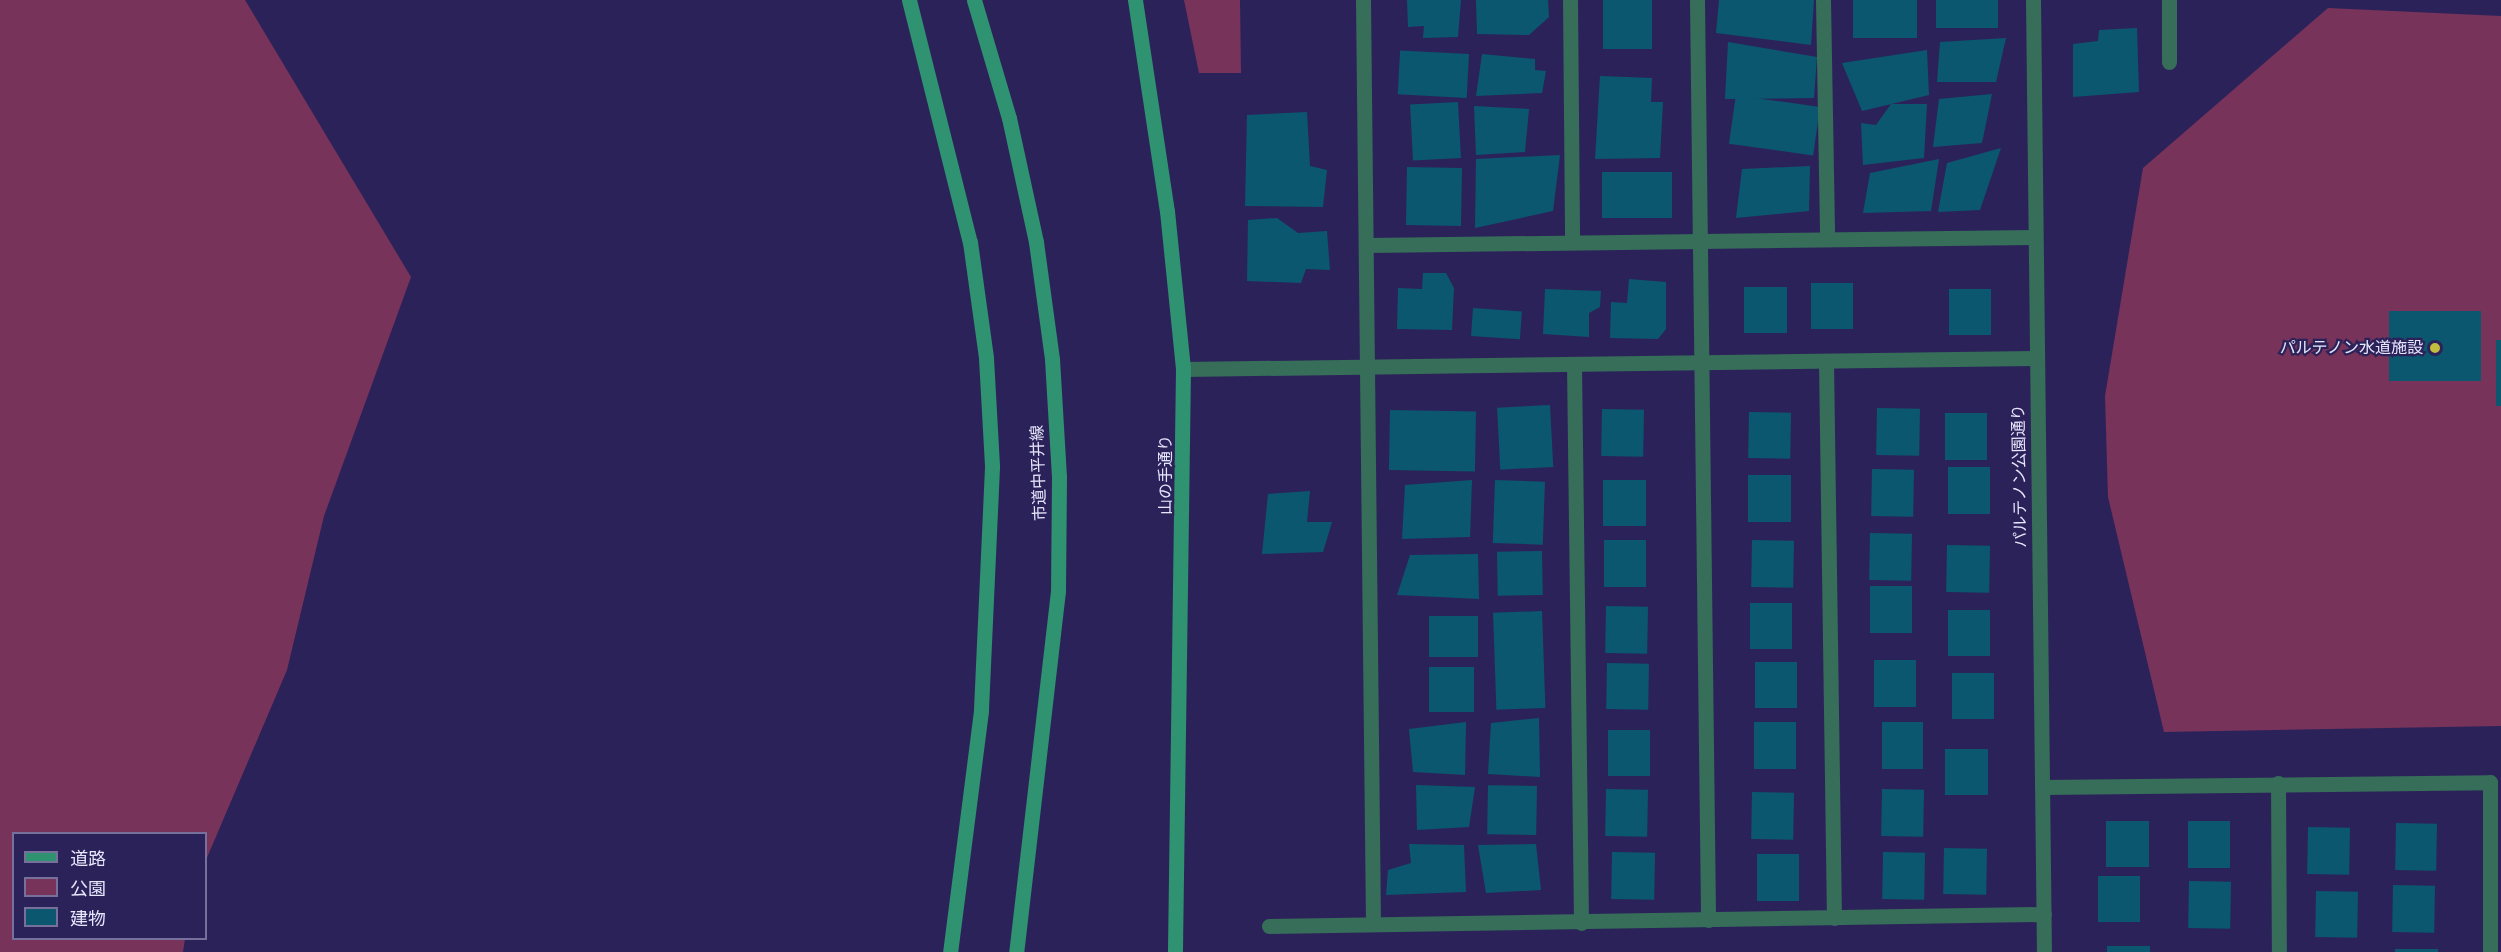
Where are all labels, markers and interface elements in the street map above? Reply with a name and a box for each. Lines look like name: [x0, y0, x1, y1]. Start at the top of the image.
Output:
place label: パルテノン水道施設: [2279, 338, 2423, 358]
marker: パルテノン水道施設: [2428, 341, 2442, 355]
street label: パルテノン公園通り: [2009, 404, 2031, 548]
street label: 市道中平井線: [1028, 425, 1050, 521]
street label: 山の手通り: [1156, 435, 1176, 515]
legend: [12, 832, 207, 940]
text: 道路: [70, 848, 106, 870]
text: 公園: [70, 878, 106, 900]
text: 建物: [70, 908, 106, 930]

